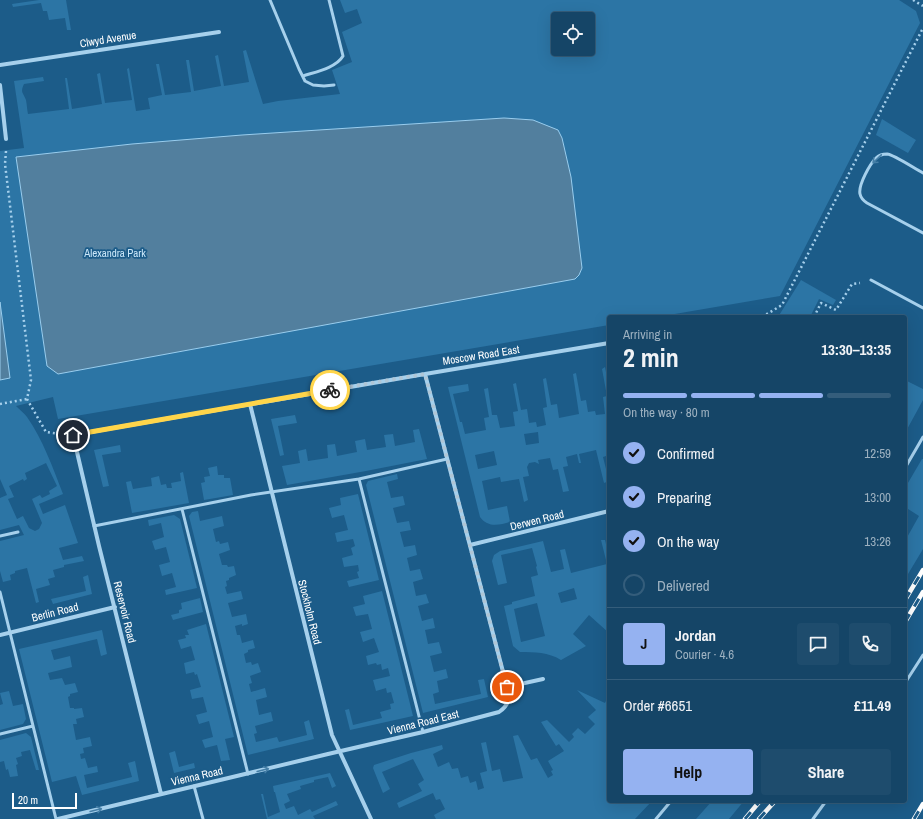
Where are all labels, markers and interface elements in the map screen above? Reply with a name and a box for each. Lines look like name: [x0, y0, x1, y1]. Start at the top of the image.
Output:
map controls: [551, 12, 595, 56]
button: locate: [551, 12, 595, 56]
street label: Clwyd Avenue: [79, 28, 137, 50]
one-way arrow: [872, 155, 882, 164]
park label: Alexandra Park: [83, 246, 146, 260]
text: Arriving in: [623, 326, 672, 343]
text: 13:30–13:35: [821, 339, 891, 360]
text: 2 min: [623, 340, 679, 375]
street label: Moscow Road East: [442, 342, 521, 368]
courier: [310, 370, 350, 410]
icon: bike: [319, 379, 341, 401]
text: On the way · 80 m: [623, 404, 710, 421]
pin: [56, 418, 90, 452]
icon: home: [62, 424, 84, 446]
icon: check: [623, 442, 645, 464]
text: Confirmed: [657, 443, 714, 464]
text: 12:59: [864, 445, 891, 462]
icon: check: [623, 486, 645, 508]
text: Preparing: [657, 487, 711, 508]
text: 13:00: [864, 489, 891, 506]
street label: Derwen Road: [509, 507, 565, 533]
icon: check: [623, 530, 645, 552]
text: On the way: [657, 531, 719, 552]
text: 13:26: [864, 533, 891, 550]
text: Delivered: [657, 575, 710, 596]
street label: Stockholm Road: [295, 578, 325, 646]
street label: Reservoir Road: [111, 580, 139, 644]
street label: Berlin Road: [30, 599, 80, 625]
button: chat: [797, 623, 839, 665]
button: phone: [849, 623, 891, 665]
text: Jordan: [675, 625, 716, 646]
text: J: [641, 633, 647, 654]
text: Courier · 4.6: [675, 646, 734, 663]
pin: [490, 670, 524, 704]
icon: bag: [496, 676, 518, 698]
text: Order #6651: [623, 695, 692, 716]
text: £11.49: [854, 695, 891, 716]
street label: Vienna Road East: [386, 706, 461, 738]
button: Help: [623, 749, 753, 795]
button: Share: [761, 749, 891, 795]
street label: Vienna Road: [170, 763, 224, 789]
one-way arrow: [257, 766, 270, 773]
scale bar: [12, 791, 77, 810]
text: 20 m: [18, 793, 38, 807]
one-way arrow: [89, 805, 102, 813]

